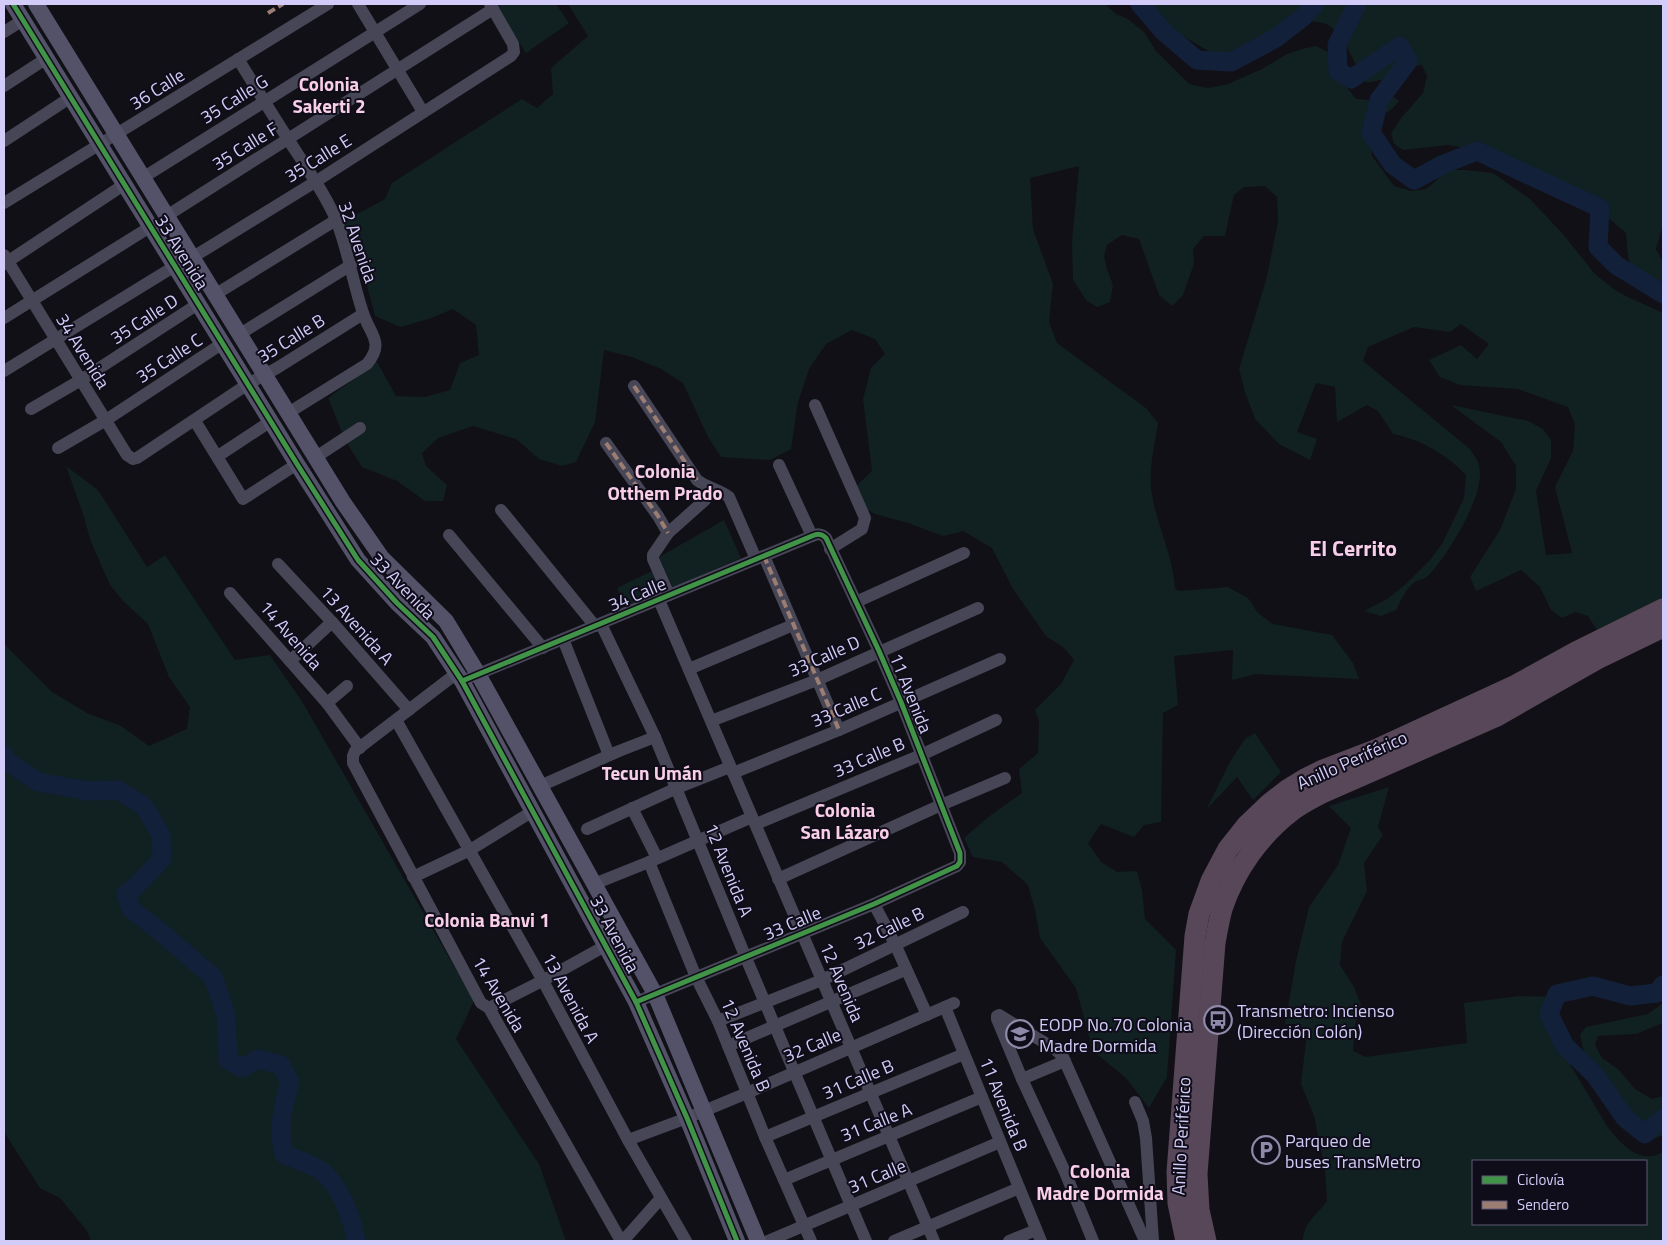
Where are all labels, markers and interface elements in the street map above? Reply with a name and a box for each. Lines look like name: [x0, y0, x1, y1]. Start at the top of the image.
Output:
street label: 36 Calle: [124, 62, 190, 116]
street label: 35 Calle G: [195, 68, 273, 130]
district label: Colonia Sakerti 2: [292, 69, 366, 120]
street label: 35 Calle F: [207, 115, 283, 177]
street label: 35 Calle E: [279, 127, 357, 189]
street label: 32 Avenida: [332, 198, 384, 286]
street label: 33 Avenida: [148, 209, 216, 295]
street label: 35 Calle D: [105, 287, 183, 351]
street label: 35 Calle B: [252, 307, 330, 369]
street label: 34 Avenida: [49, 308, 117, 394]
street label: 35 Calle C: [131, 326, 208, 389]
district label: Colonia Otthem Prado: [607, 456, 723, 507]
district label: El Cerrito: [1309, 531, 1397, 565]
street label: 33 Avenida: [364, 546, 442, 626]
street label: 34 Calle: [604, 570, 670, 618]
street label: 13 Avenida A: [314, 579, 400, 671]
street label: 14 Avenida: [253, 594, 329, 676]
street label: 33 Calle D: [784, 628, 864, 684]
street label: 11 Avenida: [883, 649, 939, 737]
street label: 33 Calle C: [807, 680, 886, 734]
street label: Anillo Periférico: [1292, 724, 1412, 796]
street label: 33 Calle B: [829, 730, 909, 784]
district label: Tecun Umán: [602, 758, 702, 787]
district label: Colonia San Lázaro: [801, 795, 889, 846]
street label: 12 Avenida A: [698, 819, 760, 921]
street label: 33 Avenida: [583, 890, 647, 978]
street label: 33 Calle: [759, 899, 825, 947]
street label: 32 Calle B: [849, 899, 929, 957]
district label: Colonia Banvi 1: [424, 905, 550, 934]
street label: 12 Avenida: [813, 938, 871, 1026]
street label: 13 Avenida A: [536, 948, 606, 1048]
street label: 14 Avenida: [466, 951, 532, 1037]
street label: 12 Avenida B: [714, 994, 778, 1096]
place label: Transmetro: Incienso (Dirección Colón): [1237, 997, 1395, 1045]
bus stop icon: Transmetro: Incienso (Dirección Colón): [1203, 1005, 1233, 1035]
place label: EODP No.70 Colonia Madre Dormida: [1039, 1011, 1192, 1059]
school or university icon: EODP No.70 Colonia Madre Dormida: [1005, 1019, 1035, 1049]
street label: 32 Calle: [779, 1021, 845, 1069]
street label: 31 Calle B: [818, 1052, 898, 1106]
street label: 11 Avenida B: [973, 1053, 1035, 1155]
street label: Anillo Periférico: [1164, 1076, 1198, 1196]
street label: 31 Calle A: [836, 1095, 916, 1149]
place label: Parqueo de buses TransMetro: [1285, 1127, 1421, 1175]
parking icon: Parqueo de buses TransMetro: [1251, 1135, 1281, 1165]
street label: 31 Calle: [844, 1152, 910, 1200]
district label: Colonia Madre Dormida: [1036, 1156, 1164, 1207]
legend: [1472, 1160, 1647, 1225]
text: Ciclovía: [1517, 1168, 1565, 1191]
text: Sendero: [1517, 1193, 1569, 1216]

